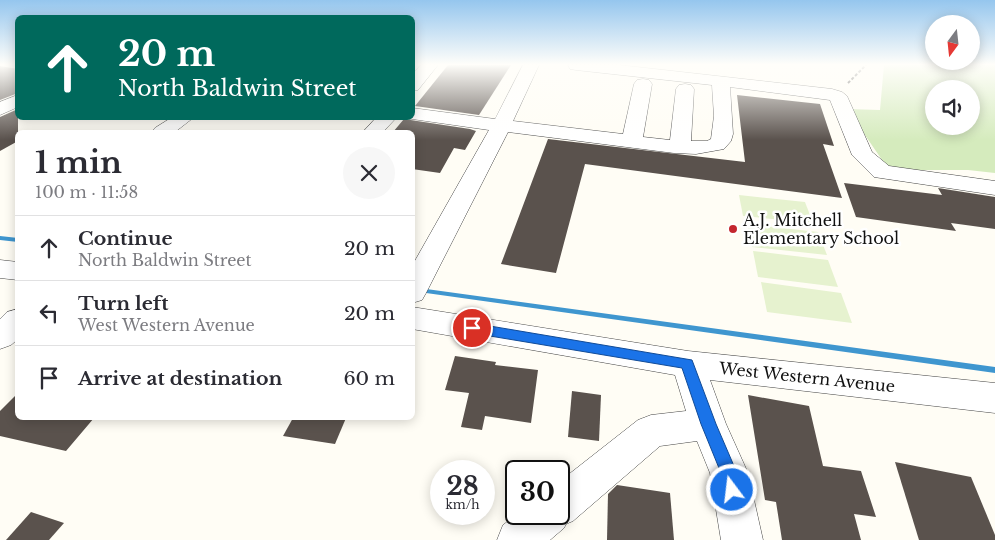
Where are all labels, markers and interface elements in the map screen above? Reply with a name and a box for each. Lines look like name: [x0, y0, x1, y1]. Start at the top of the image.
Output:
north arrow: [925, 15, 980, 70]
map controls: [925, 15, 980, 135]
text: 20 m: [118, 32, 215, 75]
icon: ahead: [35, 35, 100, 100]
text: North Baldwin Street: [118, 75, 357, 102]
button: sound: [925, 80, 980, 135]
text: 1 min: [35, 144, 122, 181]
button: close: [343, 147, 395, 199]
text: 100 m · 11:58: [35, 182, 138, 202]
place label: A.J. Mitchell Elementary School: [742, 210, 899, 248]
marker: A.J. Mitchell Elementary School: [727, 223, 739, 235]
text: Continue: [78, 227, 173, 250]
icon: ahead: [35, 234, 63, 262]
text: 20 m: [344, 237, 395, 260]
text: North Baldwin Street: [78, 250, 252, 270]
text: Turn left: [78, 292, 169, 315]
icon: left: [35, 299, 63, 327]
text: 20 m: [344, 302, 395, 325]
pin: [451, 307, 493, 349]
icon: arrive: [458, 314, 486, 342]
text: West Western Avenue: [78, 315, 255, 335]
street label: West Western Avenue: [717, 358, 896, 396]
icon: arrive: [35, 364, 63, 392]
text: Arrive at destination: [78, 367, 282, 390]
text: 60 m: [343, 367, 395, 390]
speed limit sign: 30: [505, 460, 570, 525]
position arrow: [705, 463, 757, 515]
text: 28: [446, 471, 479, 502]
text: km/h: [445, 497, 480, 512]

